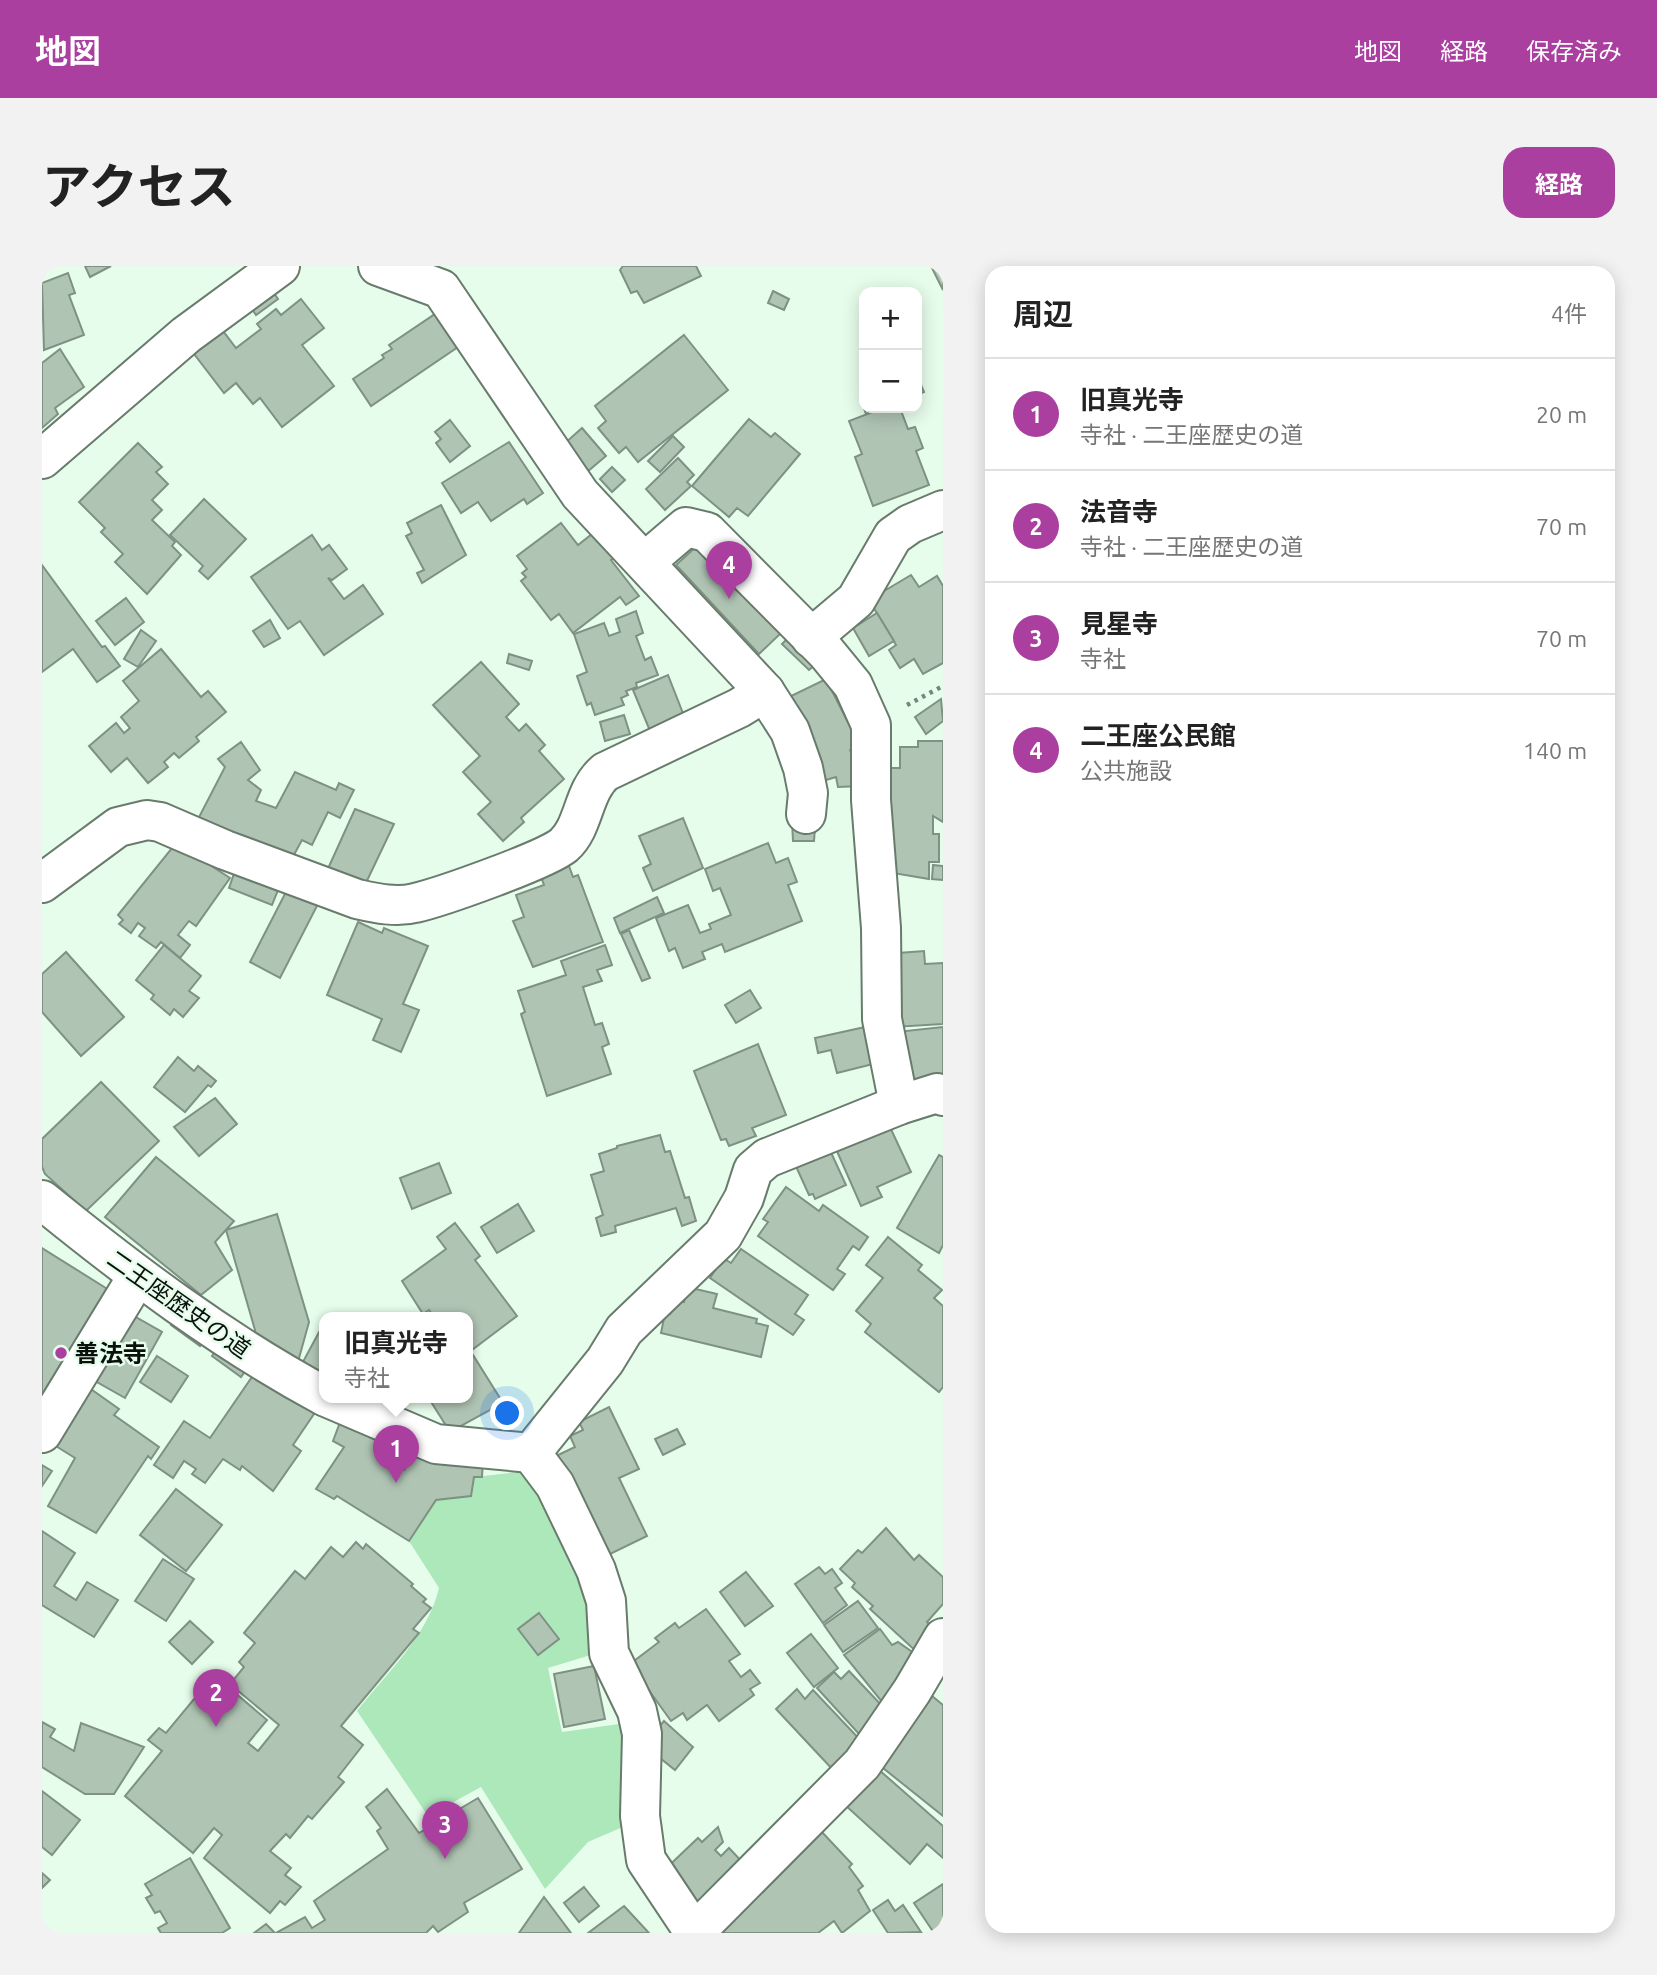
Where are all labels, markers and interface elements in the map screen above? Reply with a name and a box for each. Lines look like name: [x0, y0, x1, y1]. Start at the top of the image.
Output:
text: 地図: [35, 32, 101, 69]
text: 地図: [1354, 38, 1402, 65]
text: 経路: [1440, 38, 1488, 65]
text: 保存済み: [1526, 38, 1622, 65]
button: 経路: [1503, 147, 1615, 218]
text: アクセス: [42, 158, 236, 213]
map controls: [859, 287, 922, 413]
button: +: [859, 287, 922, 350]
text: 周辺: [1013, 297, 1073, 331]
text: 4件: [1551, 301, 1587, 326]
button: −: [859, 350, 922, 413]
text: 旧真光寺: [1080, 385, 1184, 414]
text: 1: [1030, 402, 1042, 427]
text: 20 m: [1536, 402, 1587, 427]
text: 寺社 · 二王座歴史の道: [1080, 422, 1303, 447]
text: 法音寺: [1080, 497, 1158, 526]
text: 2: [1030, 514, 1042, 539]
text: 70 m: [1536, 514, 1587, 539]
text: 寺社 · 二王座歴史の道: [1080, 534, 1303, 559]
pin: 4: [706, 541, 752, 599]
text: 見星寺: [1080, 609, 1158, 638]
text: 3: [1030, 626, 1042, 651]
text: 70 m: [1536, 626, 1587, 651]
text: 寺社: [1080, 646, 1126, 671]
text: 二王座公民館: [1080, 721, 1236, 750]
text: 4: [1030, 738, 1042, 763]
text: 140 m: [1523, 738, 1587, 763]
text: 公共施設: [1080, 758, 1172, 783]
street label: 二王座歴史の道: [102, 1245, 256, 1363]
popup: [319, 1312, 473, 1403]
text: 旧真光寺: [344, 1328, 448, 1357]
place label: 善法寺: [75, 1340, 147, 1367]
marker: 善法寺: [53, 1345, 69, 1361]
text: 寺社: [344, 1365, 390, 1390]
your location: [490, 1396, 524, 1430]
pin: 1: [373, 1425, 419, 1483]
pin: 2: [193, 1669, 239, 1727]
pin: 3: [422, 1801, 468, 1859]

